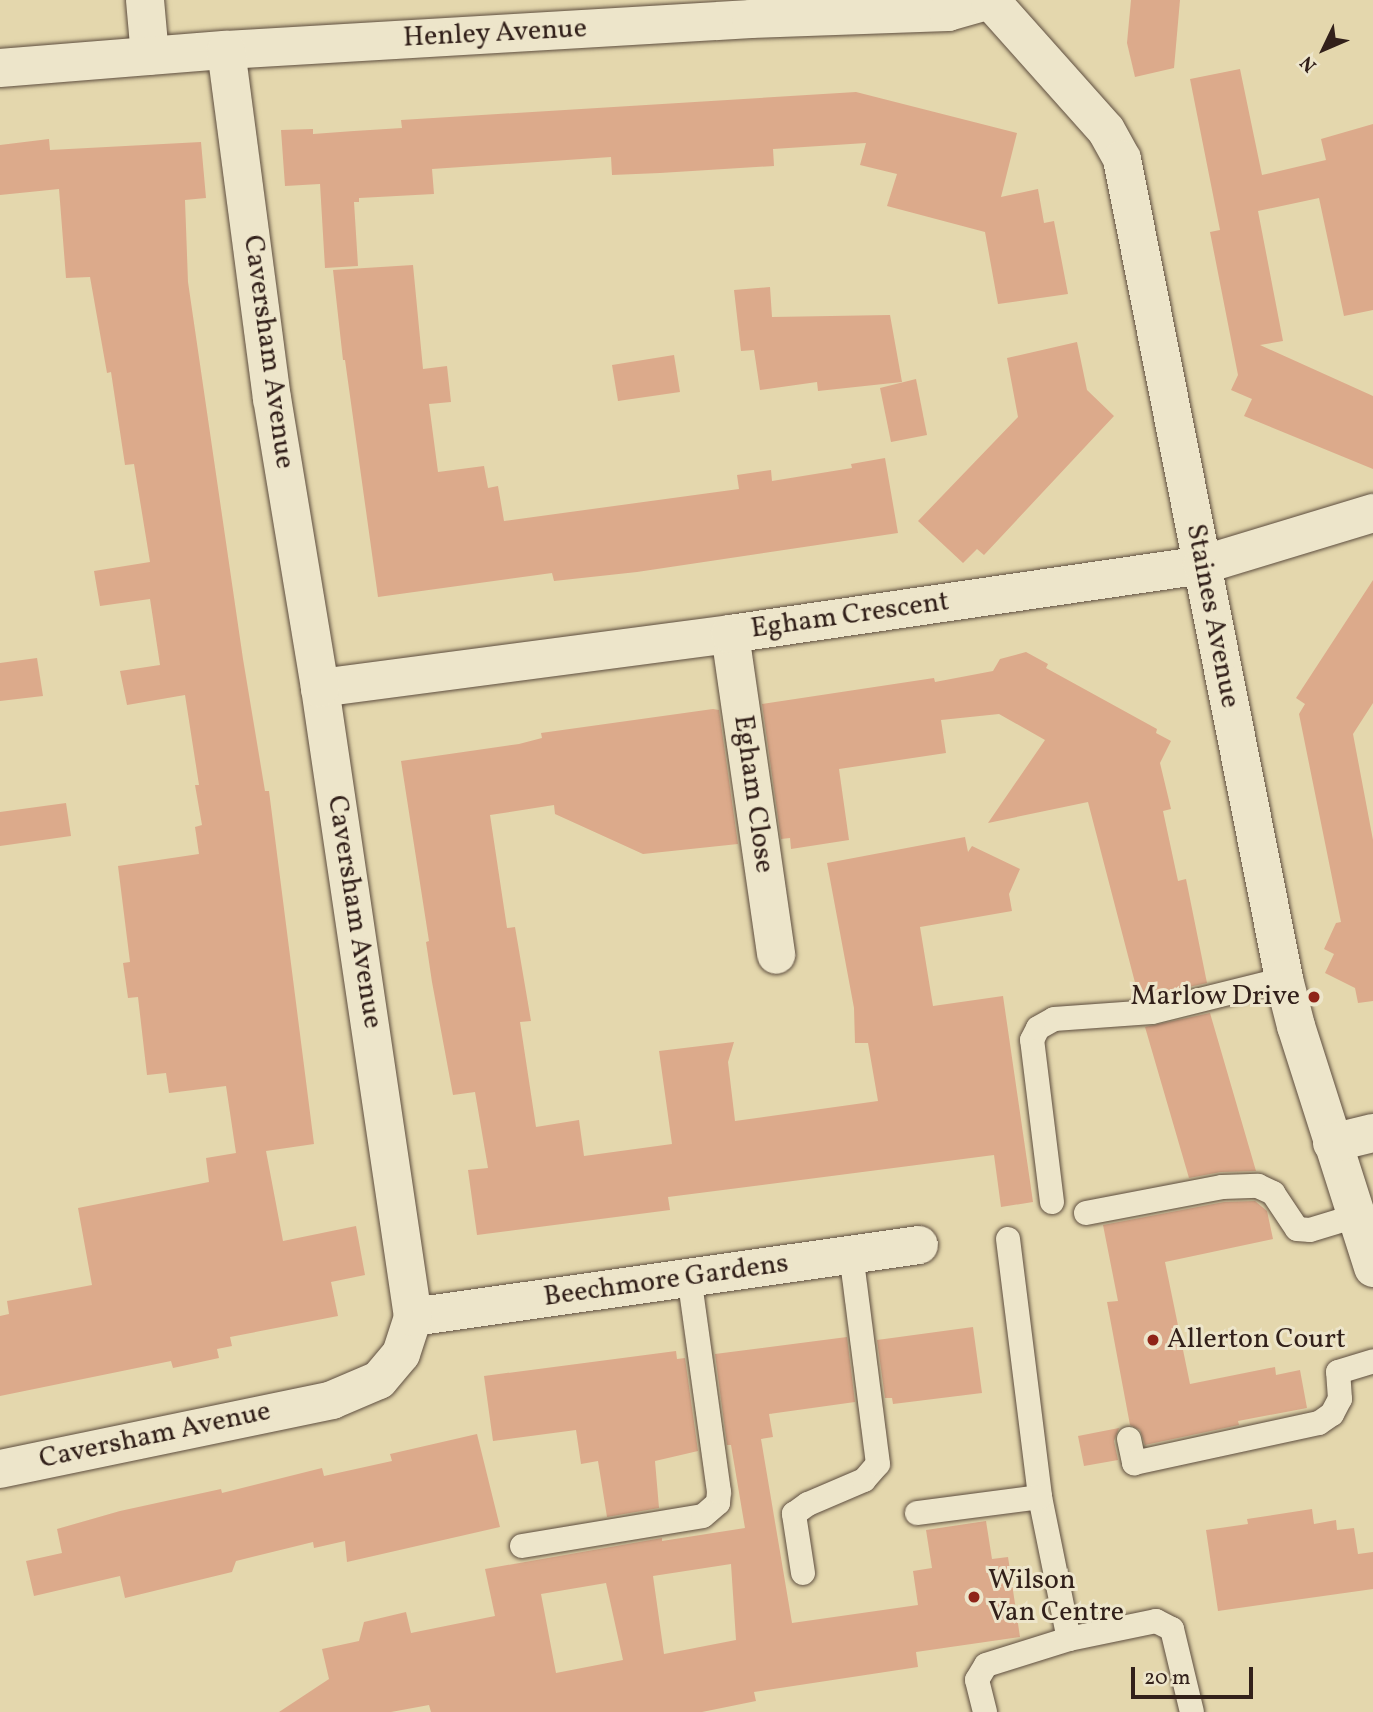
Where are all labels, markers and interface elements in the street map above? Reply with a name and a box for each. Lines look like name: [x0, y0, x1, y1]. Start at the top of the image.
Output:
street label: Henley Avenue: [402, 12, 588, 56]
north arrow: [1289, 14, 1359, 84]
text: N: [1295, 50, 1323, 78]
street label: Caversham Avenue: [235, 233, 301, 471]
street label: Staines Avenue: [1178, 521, 1246, 711]
street label: Egham Crescent: [749, 585, 951, 647]
street label: Egham Close: [725, 713, 781, 875]
street label: Caversham Avenue: [319, 793, 389, 1031]
place label: Marlow Drive: [1130, 980, 1300, 1014]
marker: Marlow Drive: [1306, 989, 1322, 1005]
street label: Beechmore Gardens: [542, 1247, 790, 1315]
place label: Allerton Court: [1167, 1323, 1346, 1357]
marker: Allerton Court: [1145, 1332, 1161, 1348]
street label: Caversham Avenue: [36, 1395, 274, 1477]
place label: Wilson Van Centre: [988, 1564, 1124, 1630]
marker: Wilson Van Centre: [966, 1589, 982, 1605]
scale bar: [1135, 1652, 1258, 1696]
text: 20 m: [1144, 1664, 1190, 1693]

